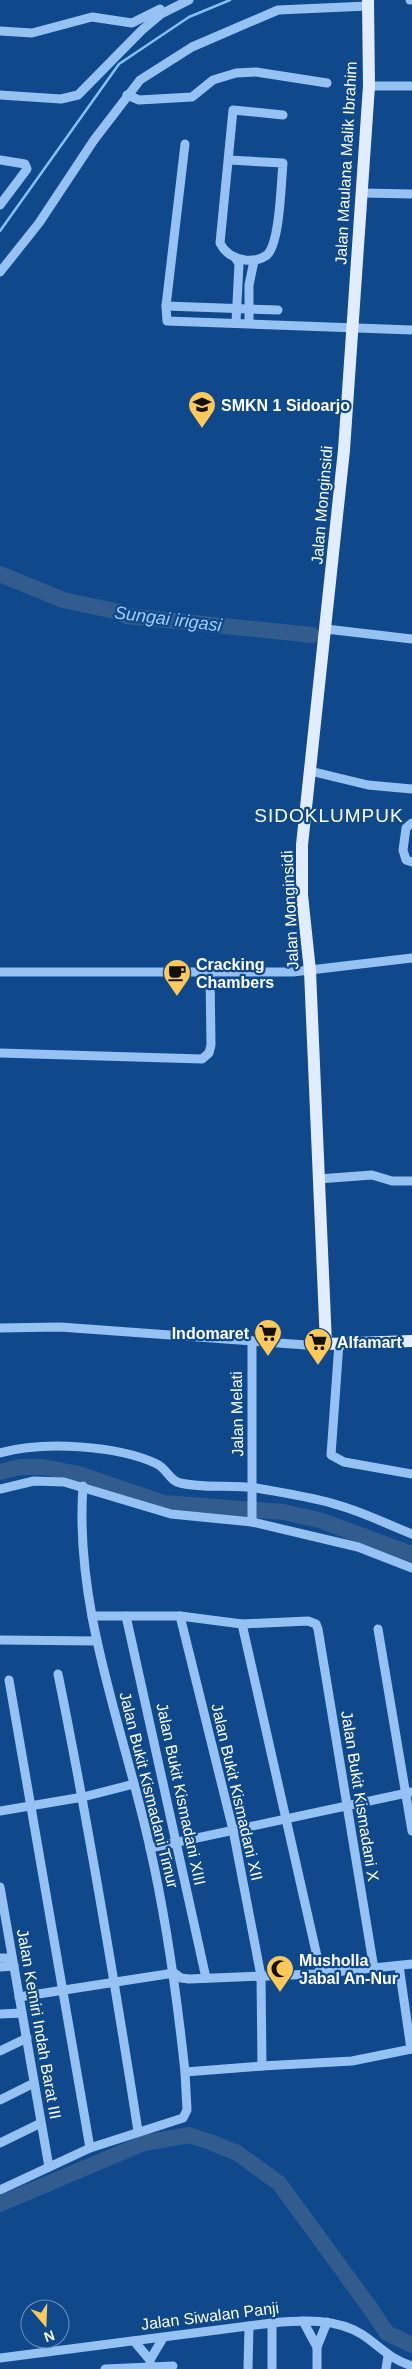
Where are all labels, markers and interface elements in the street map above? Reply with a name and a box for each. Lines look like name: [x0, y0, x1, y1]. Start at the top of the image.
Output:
street label: Jalan Maulana Malik Ibrahim: [332, 61, 360, 265]
school or university icon: SMKN 1 Sidoarjo: [187, 390, 217, 429]
place label: SMKN 1 Sidoarjo: [221, 397, 350, 414]
street label: Jalan Monginsidi: [308, 445, 336, 565]
water label: Sungai irigasi: [113, 602, 224, 636]
district label: SIDOKLUMPUK: [254, 805, 404, 826]
street label: Jalan Monginsidi: [278, 850, 302, 970]
place label: Cracking Chambers: [196, 956, 274, 991]
cafe icon: Cracking Chambers: [162, 958, 192, 997]
supermarket icon: Indomaret: [253, 1318, 283, 1357]
place label: Indomaret: [172, 1325, 250, 1342]
supermarket icon: Alfamart: [303, 1327, 333, 1366]
place label: Alfamart: [337, 1334, 403, 1351]
street label: Jalan Melati: [228, 1371, 246, 1457]
street label: Jalan Bukit Kismadani Timur: [116, 1690, 182, 1891]
street label: Jalan Bukit Kismadani XIII: [153, 1701, 209, 1887]
street label: Jalan Bukit Kismadani XII: [208, 1702, 266, 1882]
street label: Jalan Bukit Kismadani X: [338, 1709, 382, 1883]
street label: Jalan Kemiri Indah Barat III: [14, 1927, 64, 2121]
place label: Musholla Jabal An-Nur: [299, 1952, 398, 1987]
mosque icon: Musholla Jabal An-Nur: [265, 1954, 295, 1993]
north arrow: [20, 2299, 70, 2349]
street label: Jalan Siwalan Panji: [140, 2299, 280, 2333]
text: N: [42, 2327, 57, 2346]

